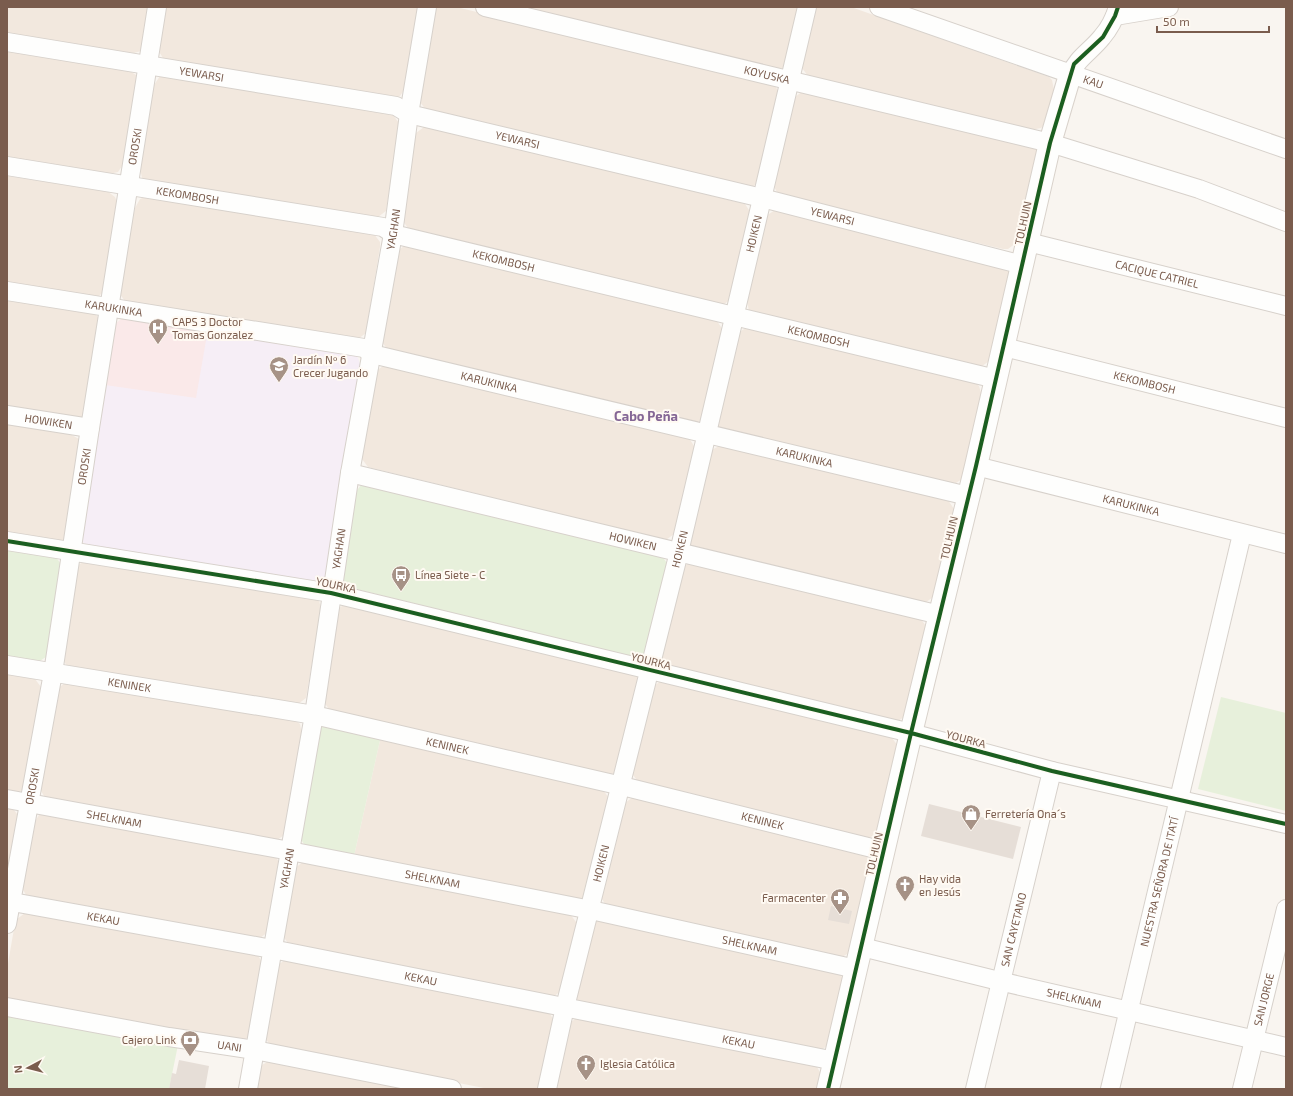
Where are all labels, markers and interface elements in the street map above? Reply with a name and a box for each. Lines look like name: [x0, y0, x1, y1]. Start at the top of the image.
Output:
scale bar: [1157, 8, 1269, 34]
text: 50 m: [1163, 14, 1190, 28]
street label: YEWARSI: [178, 63, 225, 84]
street label: KOYUSKA: [743, 63, 791, 86]
street label: KAU: [1082, 72, 1105, 91]
street label: OROSKI: [125, 127, 144, 166]
street label: YEWARSI: [494, 128, 541, 151]
street label: KEKOMBOSH: [155, 183, 220, 206]
street label: TOLHUIN: [1012, 200, 1034, 246]
street label: YEWARSI: [809, 204, 856, 228]
street label: YAGHAN: [383, 208, 402, 251]
street label: HOIKEN: [743, 214, 764, 254]
street label: KEKOMBOSH: [471, 246, 536, 274]
street label: CACIQUE CATRIEL: [1114, 257, 1201, 290]
street label: KARUKINKA: [84, 297, 144, 319]
place label: CAPS 3 Doctor Tomas Gonzalez: [172, 315, 253, 341]
hospital icon: CAPS 3 Doctor Tomas Gonzalez: [147, 317, 169, 345]
street label: KEKOMBOSH: [786, 322, 851, 350]
place label: Jardín Nº 6 Crecer Jugando: [293, 353, 368, 379]
school or university icon: Jardín Nº 6 Crecer Jugando: [268, 355, 290, 383]
street label: KARUKINKA: [460, 368, 519, 395]
street label: KEKOMBOSH: [1112, 368, 1177, 396]
district label: Cabo Peña: [614, 408, 678, 424]
street label: HOWIKEN: [24, 411, 73, 431]
street label: KARUKINKA: [775, 443, 834, 470]
street label: OROSKI: [74, 447, 93, 486]
street label: KARUKINKA: [1102, 491, 1161, 518]
street label: TOLHUIN: [937, 515, 960, 561]
street label: YAGHAN: [329, 527, 348, 570]
street label: HOWIKEN: [608, 529, 658, 553]
street label: HOIKEN: [668, 529, 690, 569]
bus stop icon: Línea Siete - C: [390, 564, 412, 592]
place label: Línea Siete - C: [415, 568, 485, 581]
street label: YOURKA: [315, 574, 358, 595]
street label: YOURKA: [630, 649, 673, 672]
street label: KENINEK: [107, 675, 153, 694]
street label: YOURKA: [945, 727, 988, 750]
street label: KENINEK: [425, 734, 471, 757]
street label: OROSKI: [22, 767, 41, 806]
shop icon: Ferretería Ona´s: [960, 803, 982, 831]
street label: SHELKNAM: [86, 807, 143, 830]
place label: Ferretería Ona´s: [985, 807, 1066, 820]
street label: KENINEK: [740, 809, 786, 832]
street label: NUESTRA SEÑORA DE ITATÍ: [1137, 814, 1181, 948]
street label: TOLHUIN: [862, 831, 885, 877]
street label: HOIKEN: [590, 843, 611, 883]
street label: YAGHAN: [276, 847, 296, 890]
street label: SHELKNAM: [404, 867, 461, 890]
place label: Hay vida en Jesús: [919, 872, 961, 898]
church icon: Hay vida en Jesús: [894, 874, 916, 902]
pharmacy icon: Farmacenter: [829, 887, 851, 915]
place label: Farmacenter: [762, 891, 827, 904]
street label: SAN CAYETANO: [998, 891, 1028, 968]
street label: KEKAU: [86, 909, 121, 927]
street label: SHELKNAM: [721, 932, 779, 957]
street label: KEKAU: [403, 968, 438, 988]
street label: SAN JORGE: [1251, 972, 1276, 1027]
street label: SHELKNAM: [1045, 985, 1103, 1010]
bank icon: Cajero Link: [179, 1029, 201, 1057]
street label: KEKAU: [721, 1032, 756, 1051]
place label: Cajero Link: [122, 1033, 176, 1047]
street label: UANI: [216, 1037, 243, 1054]
north arrow: [8, 1048, 48, 1088]
church icon: Iglesia Católica: [575, 1053, 597, 1081]
place label: Iglesia Católica: [600, 1057, 675, 1070]
text: N: [11, 1064, 25, 1074]

